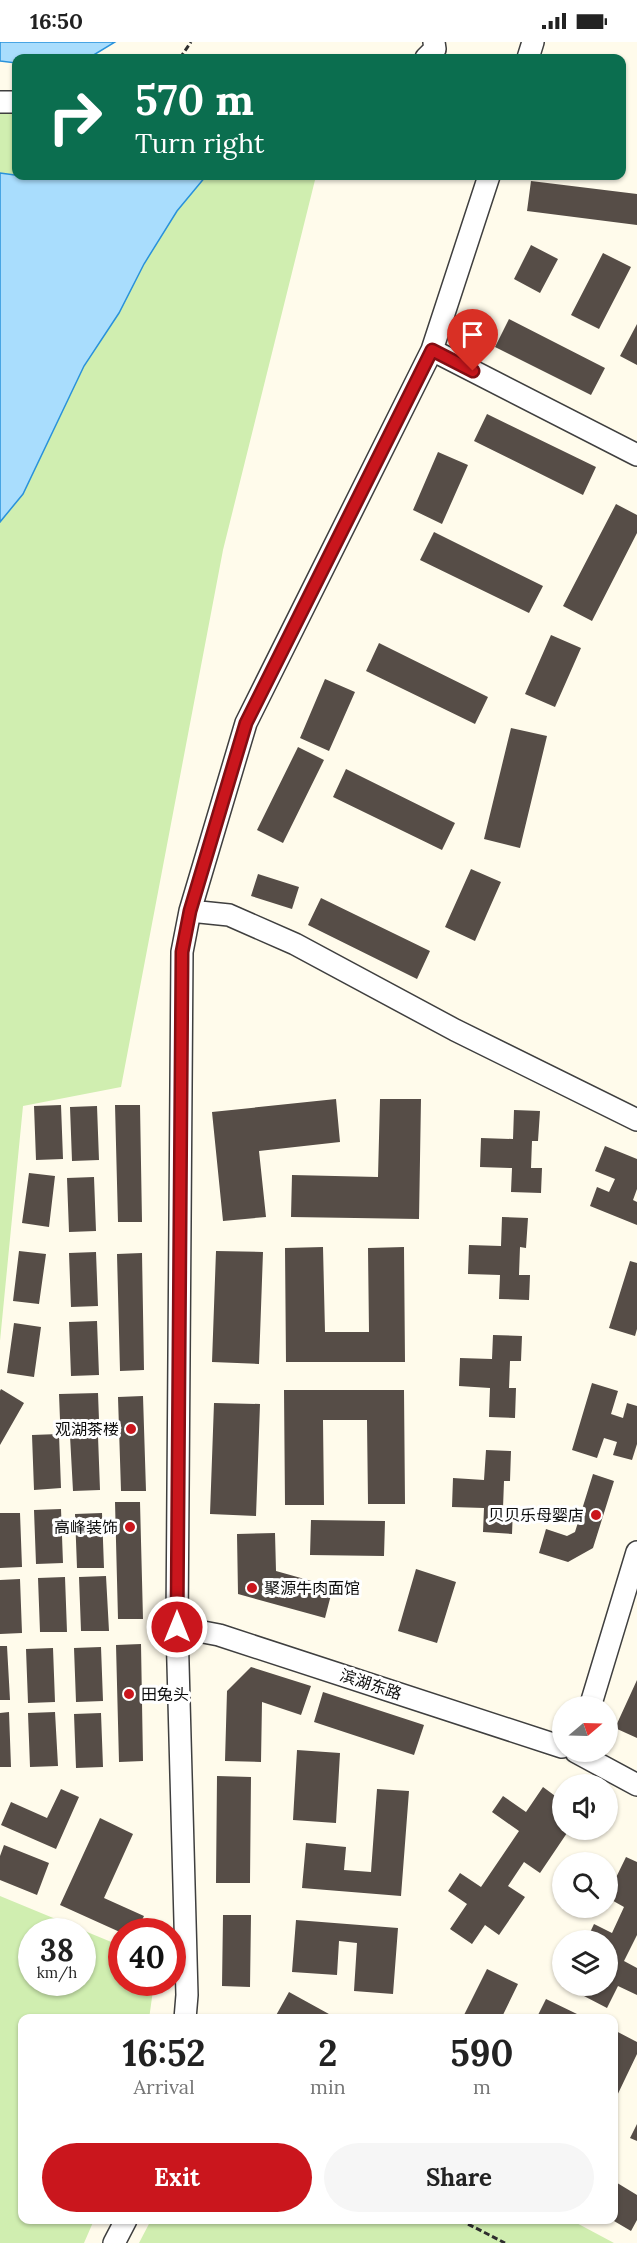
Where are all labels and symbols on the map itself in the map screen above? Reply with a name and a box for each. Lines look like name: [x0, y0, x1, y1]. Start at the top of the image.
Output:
pin: [447, 309, 498, 371]
place label: 观湖茶楼: [55, 1419, 119, 1439]
marker: 观湖茶楼: [124, 1422, 138, 1436]
place label: 贝贝乐母婴店: [488, 1505, 584, 1525]
marker: 贝贝乐母婴店: [589, 1508, 603, 1522]
place label: 高峰装饰: [54, 1517, 118, 1537]
marker: 高峰装饰: [123, 1520, 137, 1534]
place label: 聚源牛肉面馆: [264, 1578, 360, 1598]
marker: 聚源牛肉面馆: [245, 1581, 259, 1595]
position arrow: [145, 1595, 209, 1659]
street label: 滨湖东路: [337, 1665, 405, 1703]
place label: 田兔头: [141, 1684, 189, 1704]
marker: 田兔头: [122, 1687, 136, 1701]
north arrow: [552, 1696, 618, 1762]
speed limit sign: 40: [108, 1918, 186, 1996]

